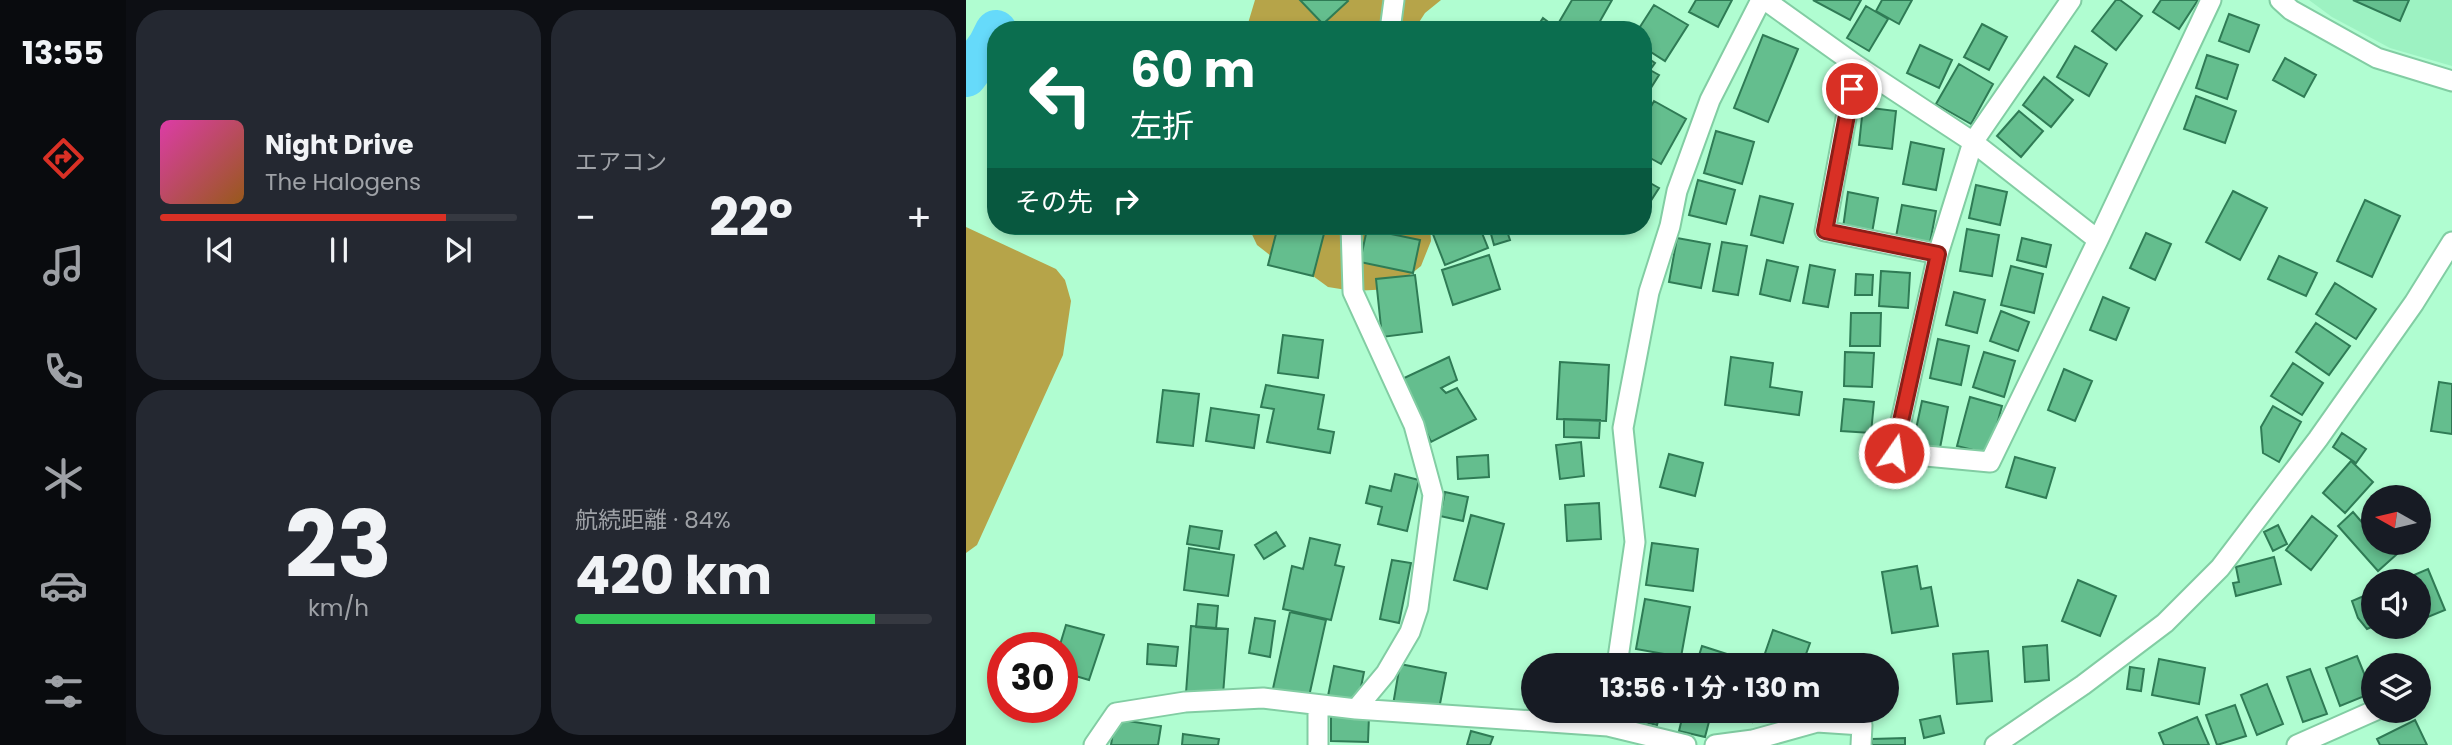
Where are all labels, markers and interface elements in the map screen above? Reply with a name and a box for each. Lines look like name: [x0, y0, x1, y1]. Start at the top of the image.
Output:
text: 13:55: [22, 30, 104, 75]
text: 60 m: [1130, 36, 1255, 104]
icon: left: [1015, 49, 1106, 140]
pin: [1822, 59, 1882, 119]
icon: arrive: [1833, 70, 1871, 108]
text: 左折: [1130, 103, 1194, 148]
text: Night Drive: [265, 127, 413, 163]
icon: directions: [39, 134, 88, 183]
text: エアコン: [575, 146, 667, 178]
text: The Halogens: [265, 166, 421, 198]
text: 22°: [709, 181, 793, 254]
icon: right: [1107, 182, 1145, 220]
text: その先: [1015, 184, 1093, 220]
text: −: [575, 191, 596, 244]
text: +: [906, 191, 932, 244]
icon: previous: [201, 231, 239, 269]
icon: pause: [320, 231, 358, 269]
icon: next: [439, 231, 477, 269]
icon: music: [39, 241, 88, 290]
icon: phone: [39, 347, 88, 396]
position arrow: [1857, 416, 1931, 490]
icon: climate: [39, 454, 88, 503]
text: 23: [285, 481, 392, 609]
north arrow: [2361, 485, 2431, 555]
map controls: [2361, 485, 2431, 723]
text: 航続距離 · 84%: [575, 504, 731, 536]
text: 420 km: [575, 539, 772, 612]
icon: car: [39, 561, 88, 610]
button: sound: [2361, 569, 2431, 639]
text: km/h: [308, 592, 369, 624]
speed limit sign: 30: [987, 632, 1078, 723]
button: layers: [2361, 653, 2431, 723]
icon: filters: [39, 667, 88, 716]
text: 13:56 · 1 分 · 130 m: [1600, 670, 1820, 706]

